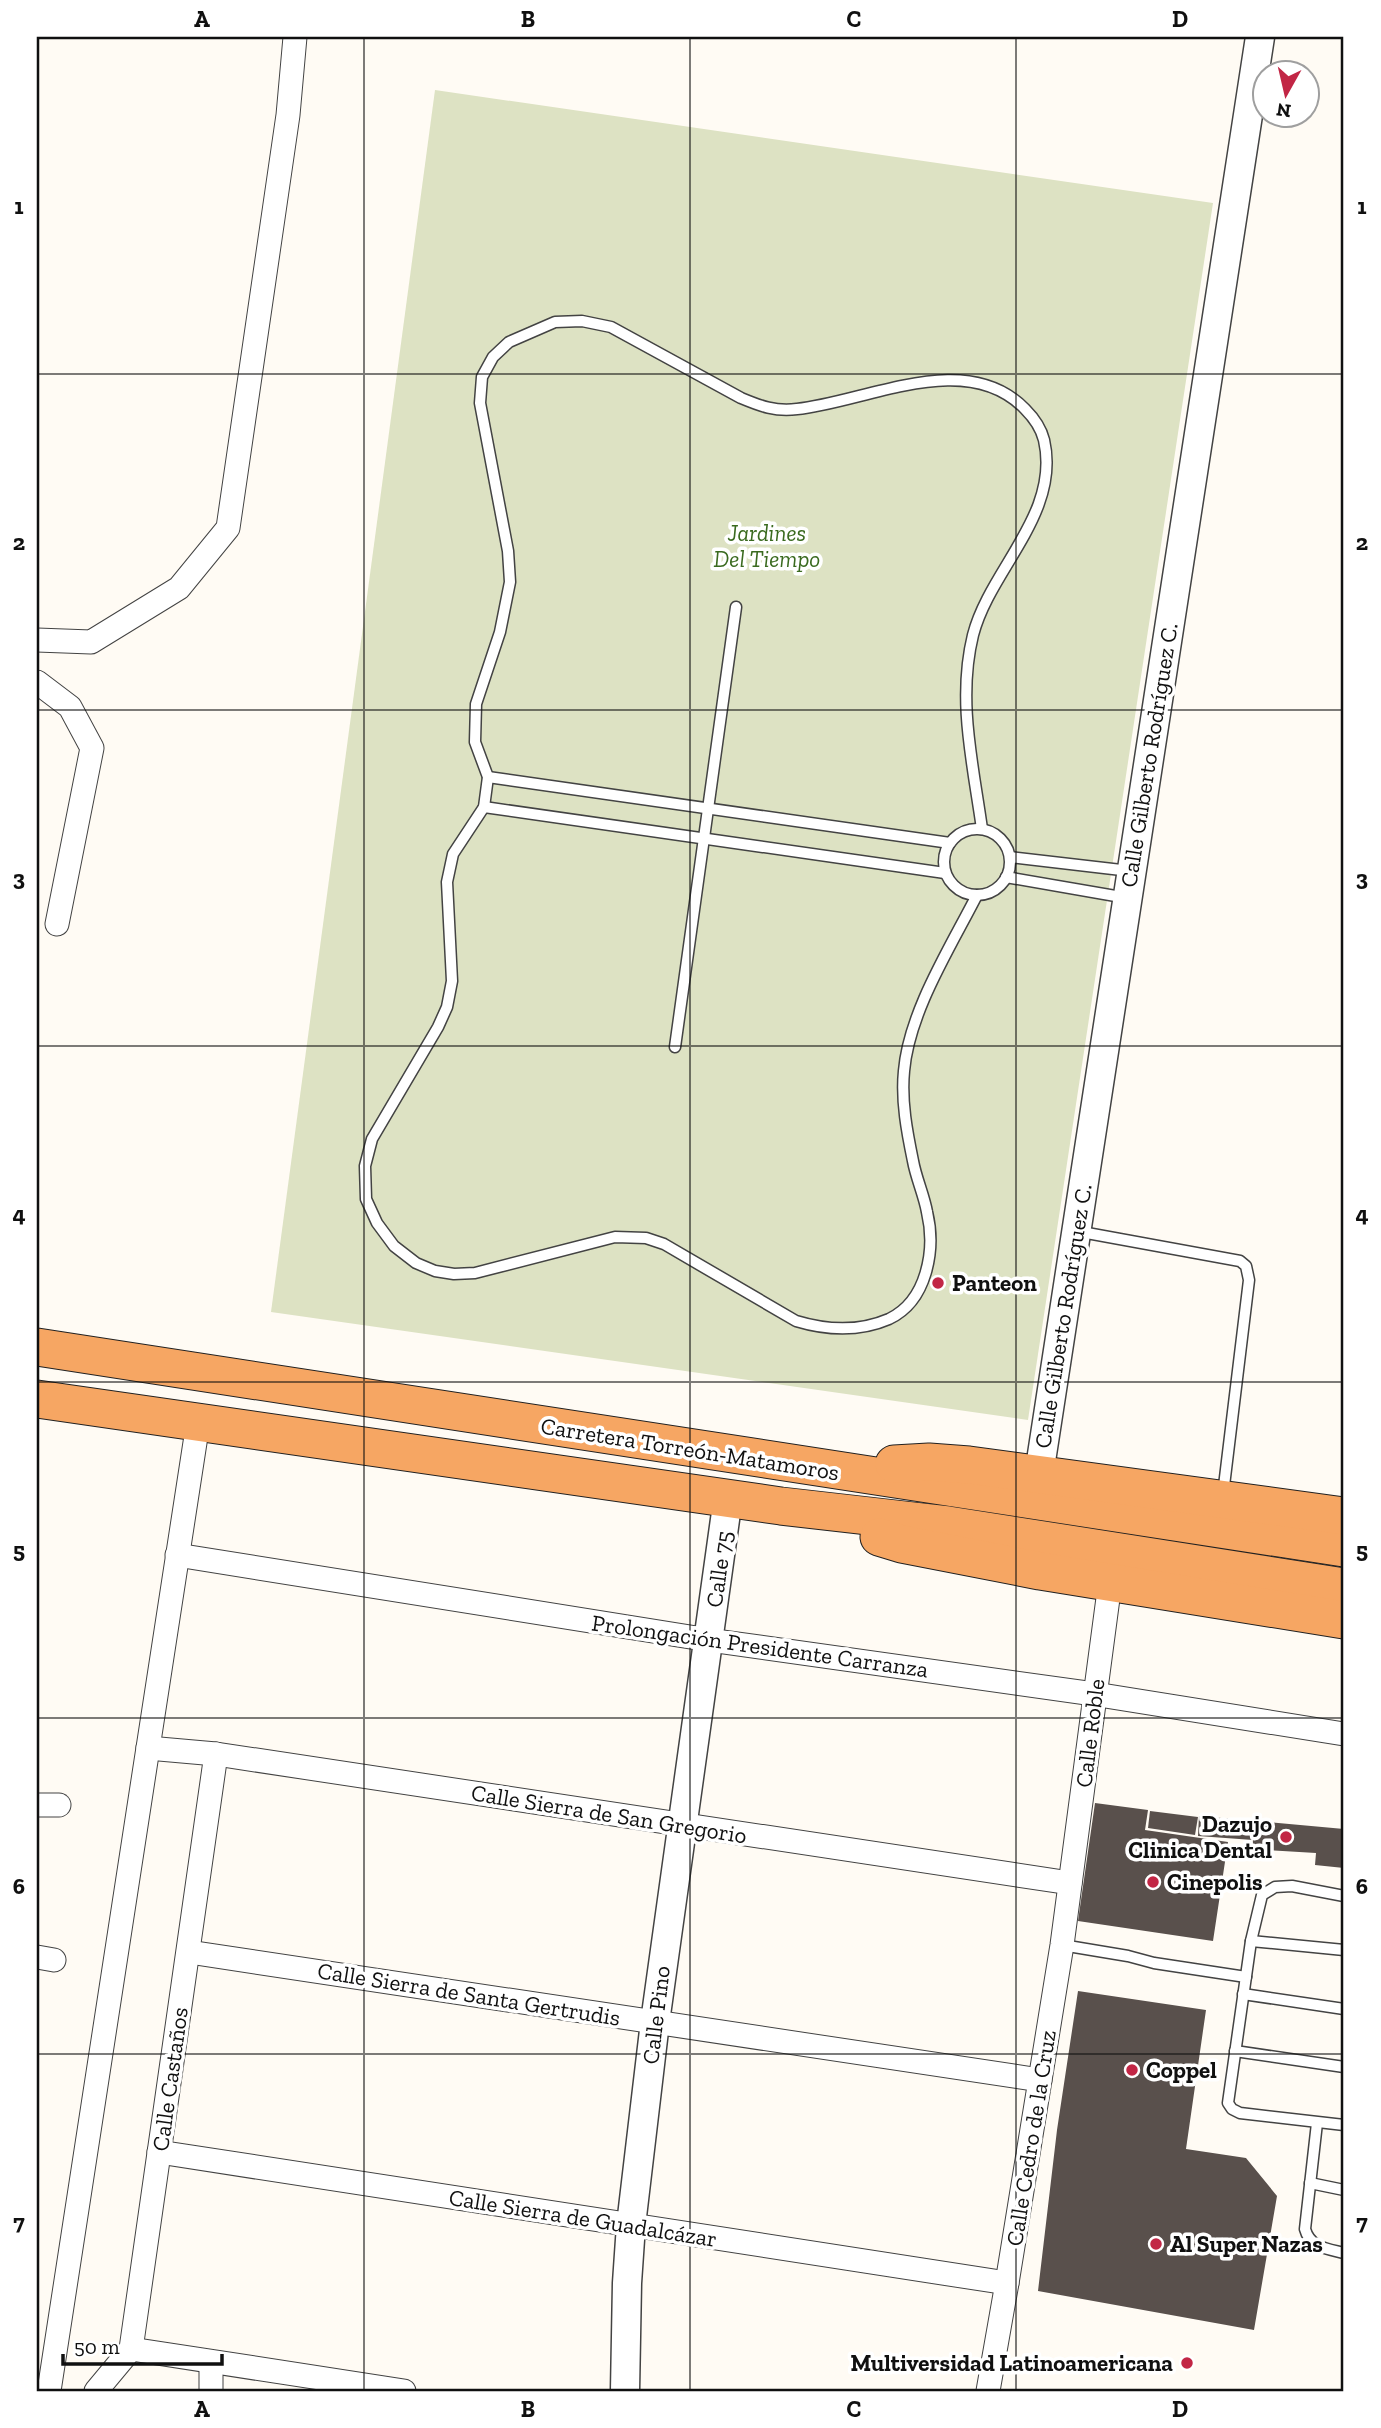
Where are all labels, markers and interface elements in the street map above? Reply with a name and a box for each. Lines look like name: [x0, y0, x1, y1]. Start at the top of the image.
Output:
text: A: [194, 5, 210, 33]
text: B: [521, 5, 535, 33]
text: C: [847, 5, 861, 33]
text: D: [1172, 5, 1188, 33]
north arrow: [1252, 60, 1322, 130]
text: N: [1275, 98, 1292, 123]
text: 1: [14, 192, 24, 220]
text: 1: [1357, 192, 1367, 220]
park label: Jardines Del Tiempo: [714, 519, 820, 573]
text: 2: [13, 528, 25, 556]
text: 2: [1356, 528, 1368, 556]
street label: Calle Gilberto Rodríguez C.: [1114, 621, 1184, 889]
text: 3: [13, 864, 25, 892]
text: 3: [1356, 864, 1368, 892]
street label: Calle Gilberto Rodríguez C.: [1028, 1182, 1098, 1450]
text: 4: [12, 1200, 26, 1228]
text: 4: [1355, 1200, 1369, 1228]
place label: Panteon: [952, 1269, 1037, 1297]
marker: Panteon: [930, 1275, 946, 1291]
street label: Carretera Torreón-Matamoros: [539, 1412, 841, 1486]
street label: Calle 75: [700, 1529, 738, 1609]
text: 5: [13, 1536, 25, 1564]
text: 5: [1356, 1536, 1368, 1564]
street label: Prolongación Presidente Carranza: [590, 1609, 930, 1683]
street label: Calle Roble: [1069, 1677, 1111, 1789]
street label: Calle Sierra de San Gregorio: [469, 1778, 749, 1850]
place label: Dazujo Clinica Dental: [1128, 1810, 1272, 1864]
marker: Dazujo Clinica Dental: [1278, 1829, 1294, 1845]
place label: Cinepolis: [1167, 1868, 1263, 1896]
text: 6: [13, 1872, 25, 1900]
text: 6: [1356, 1872, 1368, 1900]
marker: Cinepolis: [1145, 1874, 1161, 1890]
street label: Calle Sierra de Santa Gertrudis: [316, 1956, 622, 2032]
street label: Calle Pino: [636, 1964, 676, 2066]
street label: Calle Castaños: [146, 2005, 194, 2153]
street label: Calle Cedro de la Cruz: [1000, 2028, 1062, 2248]
place label: Coppel: [1146, 2056, 1217, 2084]
marker: Coppel: [1124, 2062, 1140, 2078]
street label: Calle Sierra de Guadalcázar: [447, 2183, 719, 2253]
text: 7: [13, 2208, 25, 2236]
text: 7: [1356, 2208, 1368, 2236]
place label: Al Super Nazas: [1170, 2230, 1323, 2258]
marker: Al Super Nazas: [1148, 2236, 1164, 2252]
scale bar: [63, 2323, 222, 2367]
text: 50 m: [74, 2334, 120, 2359]
place label: Multiversidad Latinoamericana: [851, 2349, 1173, 2377]
marker: Multiversidad Latinoamericana: [1179, 2355, 1195, 2371]
text: A: [194, 2395, 210, 2423]
text: B: [521, 2395, 535, 2423]
text: C: [847, 2395, 861, 2423]
text: D: [1172, 2395, 1188, 2423]

